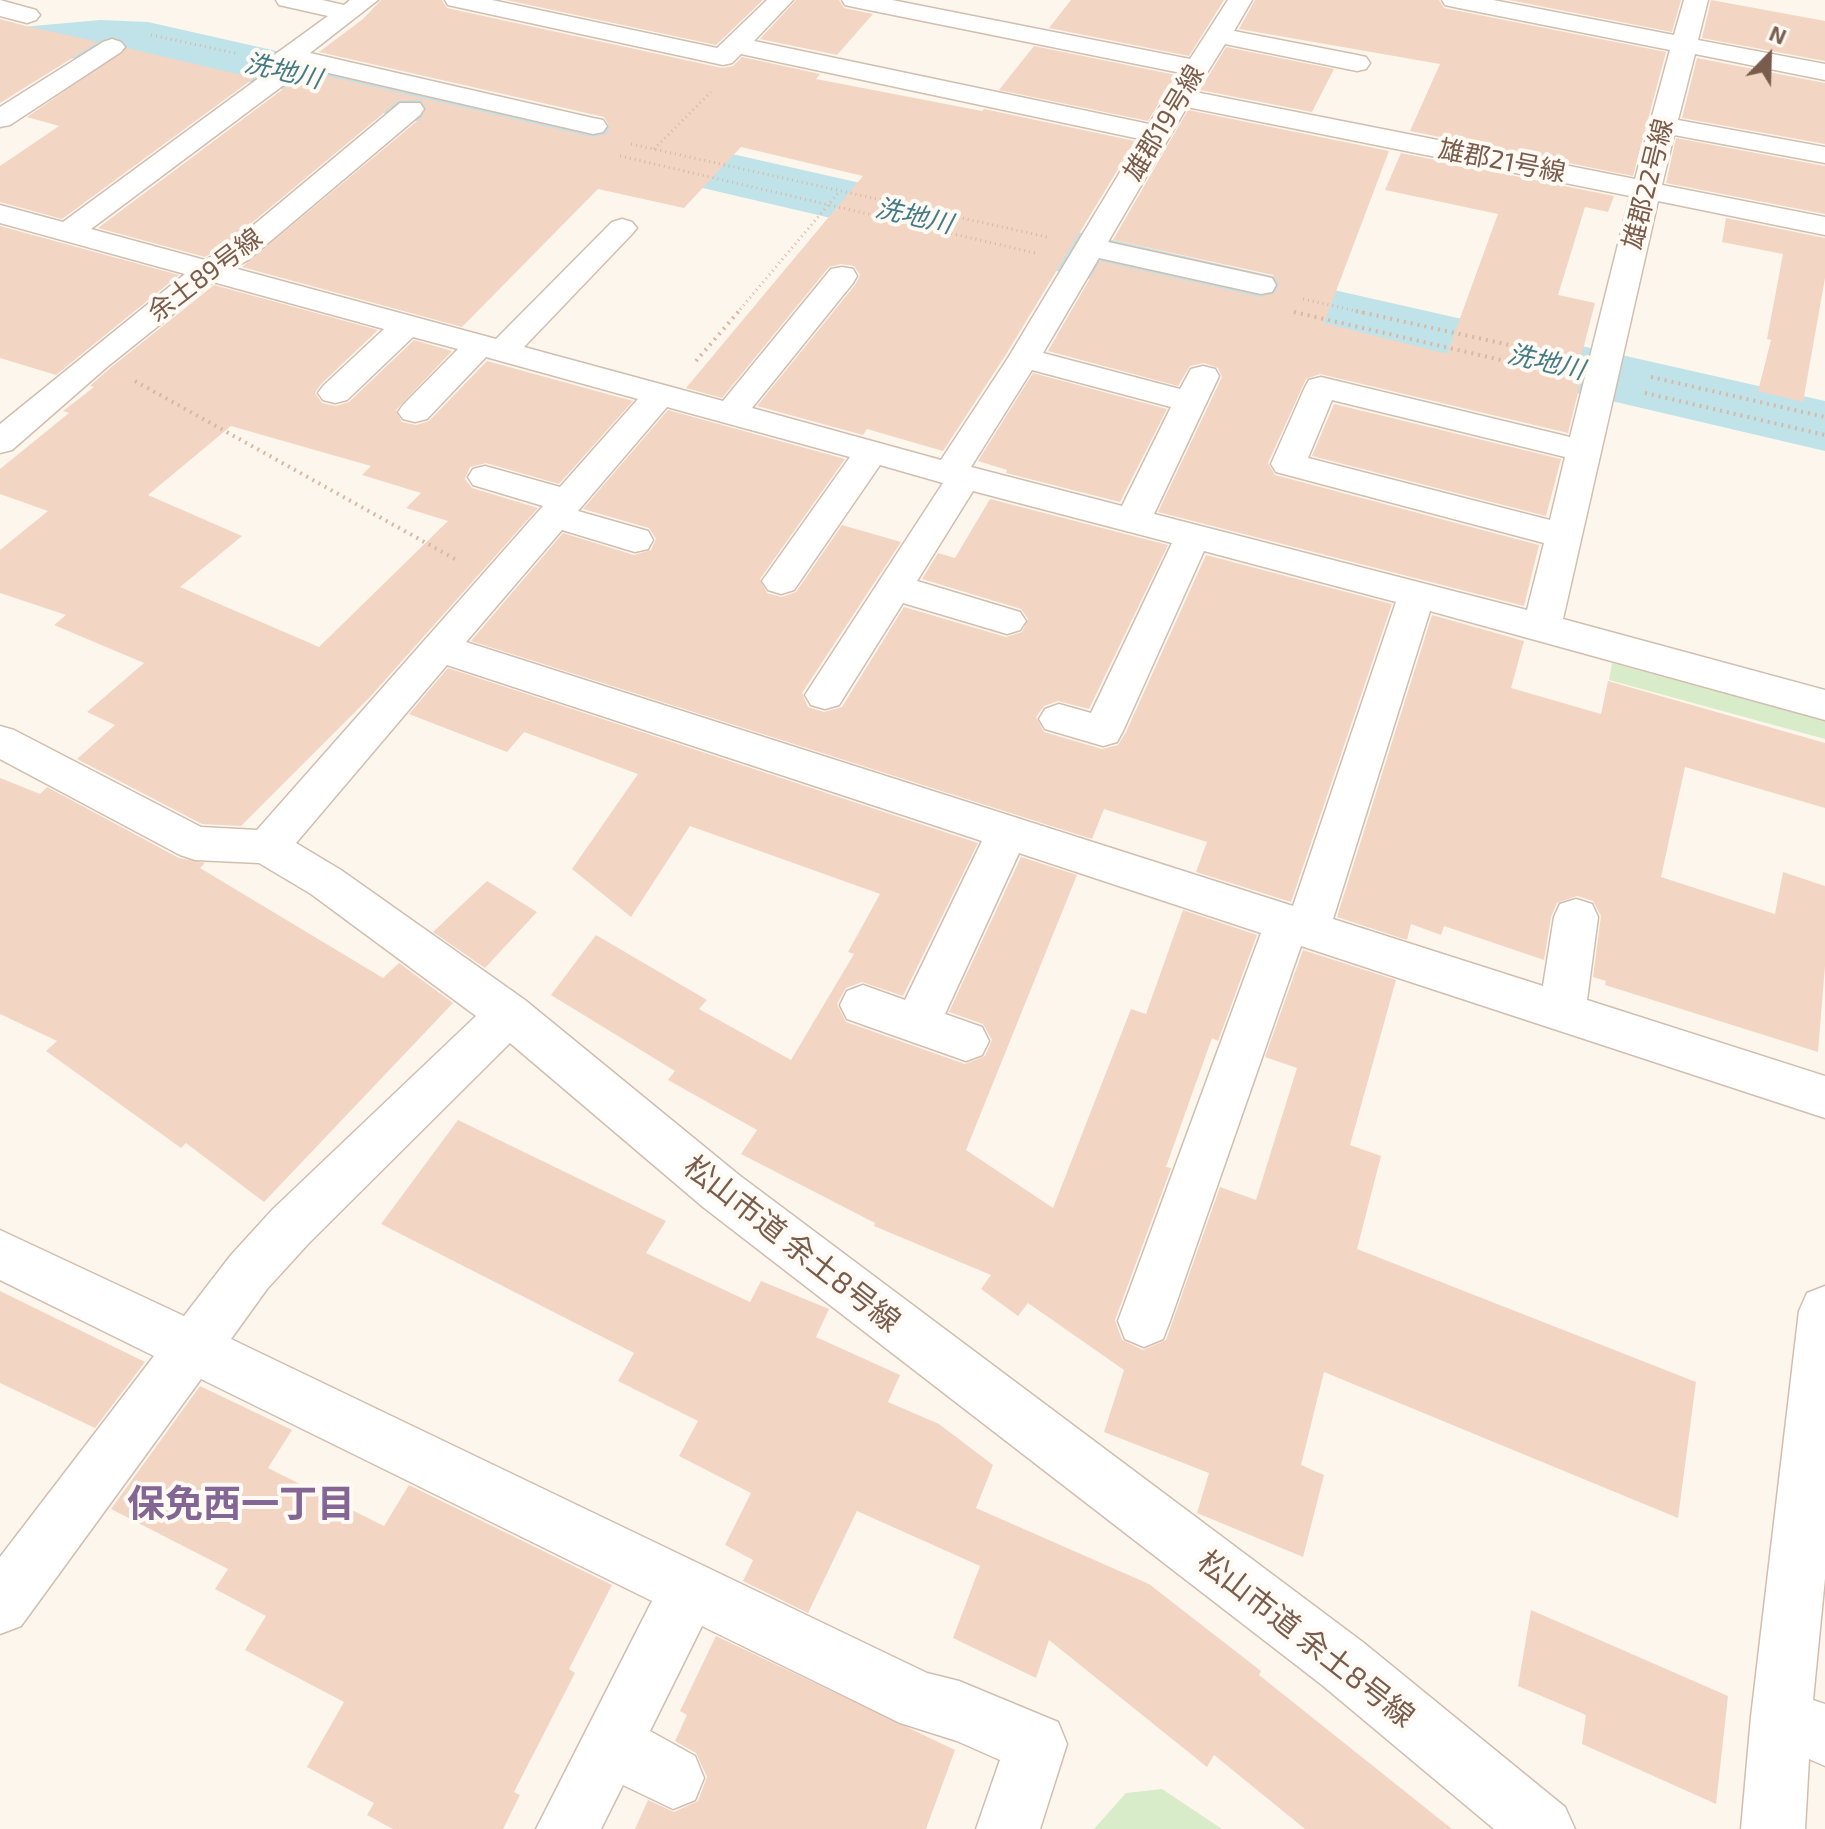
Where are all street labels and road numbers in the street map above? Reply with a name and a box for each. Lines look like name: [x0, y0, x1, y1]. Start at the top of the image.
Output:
street label: 雄郡19号線: [1117, 60, 1211, 186]
street label: 雄郡22号線: [1617, 116, 1679, 252]
street label: 雄郡21号線: [1436, 133, 1568, 189]
street label: 余土89号線: [142, 222, 268, 328]
street label: 松山市道 余土8号線: [677, 1148, 907, 1340]
street label: 松山市道 余土8号線: [1191, 1543, 1421, 1735]

